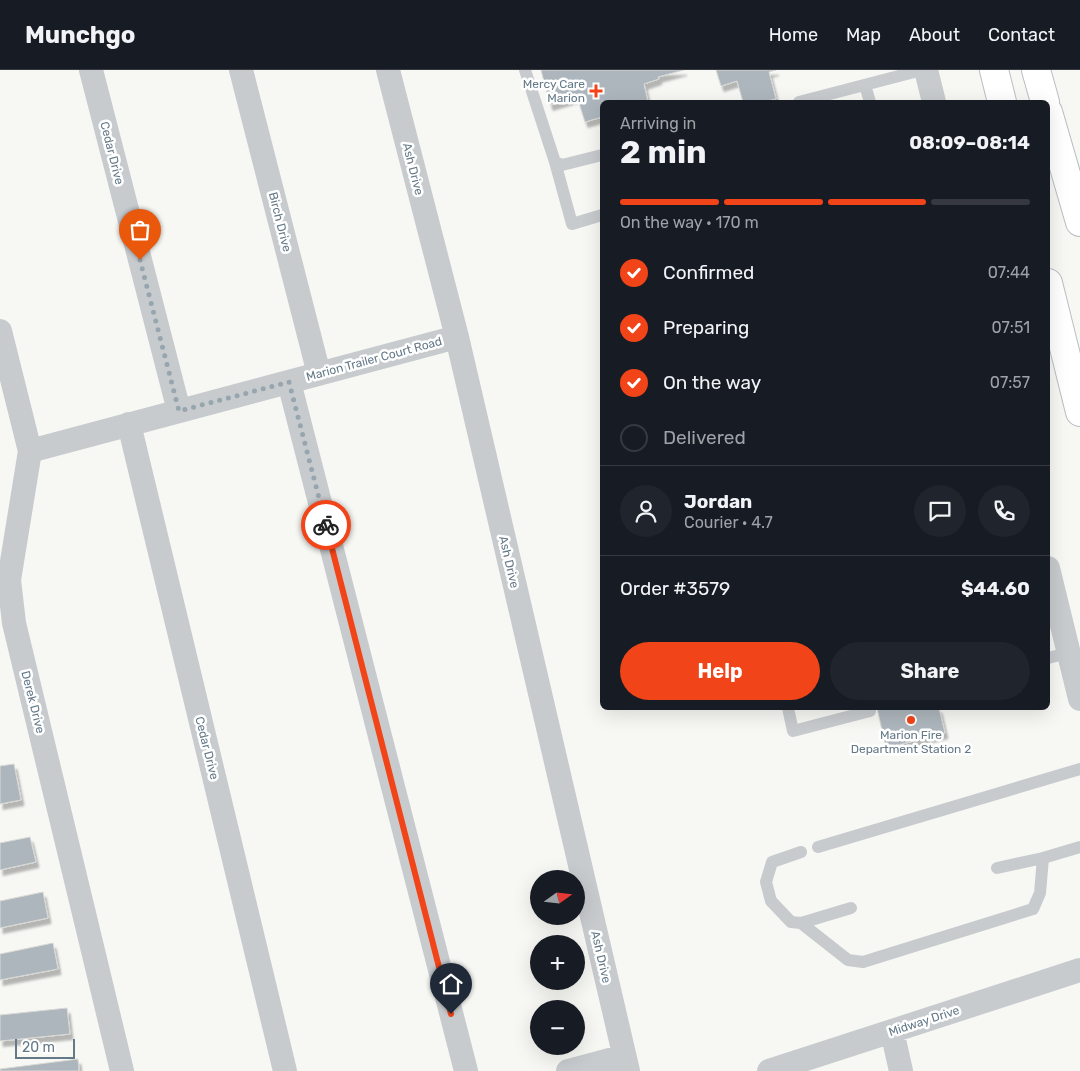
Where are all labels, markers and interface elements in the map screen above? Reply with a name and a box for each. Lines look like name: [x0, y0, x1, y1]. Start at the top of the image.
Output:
text: Munchgo: [25, 21, 135, 49]
text: Home: [769, 24, 818, 46]
text: Map: [846, 24, 881, 46]
text: About: [909, 24, 960, 46]
text: Contact: [988, 24, 1055, 46]
place label: Mercy Care Marion: [523, 77, 585, 105]
marker: Mercy Care Marion: [589, 84, 603, 98]
text: Arriving in: [620, 114, 696, 133]
street label: Cedar Drive: [97, 120, 127, 186]
text: 08:09–08:14: [909, 131, 1030, 154]
text: 2 min: [620, 133, 707, 171]
street label: Ash Drive: [400, 141, 426, 197]
street label: Birch Drive: [266, 191, 294, 254]
pin: [119, 209, 161, 260]
text: On the way · 170 m: [620, 213, 759, 232]
icon: bag: [126, 216, 154, 244]
icon: check: [620, 259, 648, 287]
text: Confirmed: [663, 261, 754, 284]
text: 07:44: [988, 263, 1030, 282]
icon: check: [620, 314, 648, 342]
text: Preparing: [663, 316, 749, 339]
text: 07:51: [991, 318, 1030, 337]
street label: Marion Trailer Court Road: [305, 334, 443, 384]
icon: check: [620, 369, 648, 397]
text: On the way: [663, 371, 761, 394]
text: 07:57: [990, 373, 1030, 392]
text: Delivered: [663, 426, 746, 449]
button: person: [620, 485, 672, 537]
button: chat: [914, 485, 966, 537]
button: phone: [978, 485, 1030, 537]
text: Jordan: [684, 490, 752, 513]
courier: [301, 500, 351, 550]
icon: bike: [312, 511, 340, 539]
text: Courier · 4.7: [684, 513, 773, 532]
street label: Ash Drive: [496, 534, 522, 590]
text: Order #3579: [620, 577, 730, 600]
text: $44.60: [961, 577, 1030, 600]
button: Help: [620, 642, 820, 700]
button: Share: [830, 642, 1030, 700]
street label: Derek Drive: [18, 669, 48, 735]
marker: Marion Fire Department Station 2: [905, 714, 917, 726]
street label: Cedar Drive: [192, 715, 222, 781]
place label: Marion Fire Department Station 2: [851, 728, 971, 756]
north arrow: [530, 870, 585, 925]
map controls: [530, 870, 585, 1055]
street label: Ash Drive: [588, 929, 614, 985]
button: +: [530, 935, 585, 990]
pin: [430, 963, 472, 1014]
icon: home: [437, 970, 465, 998]
button: −: [530, 1000, 585, 1055]
street label: Midway Drive: [887, 1003, 961, 1039]
scale bar: [15, 1036, 75, 1059]
text: 20 m: [22, 1039, 55, 1056]

